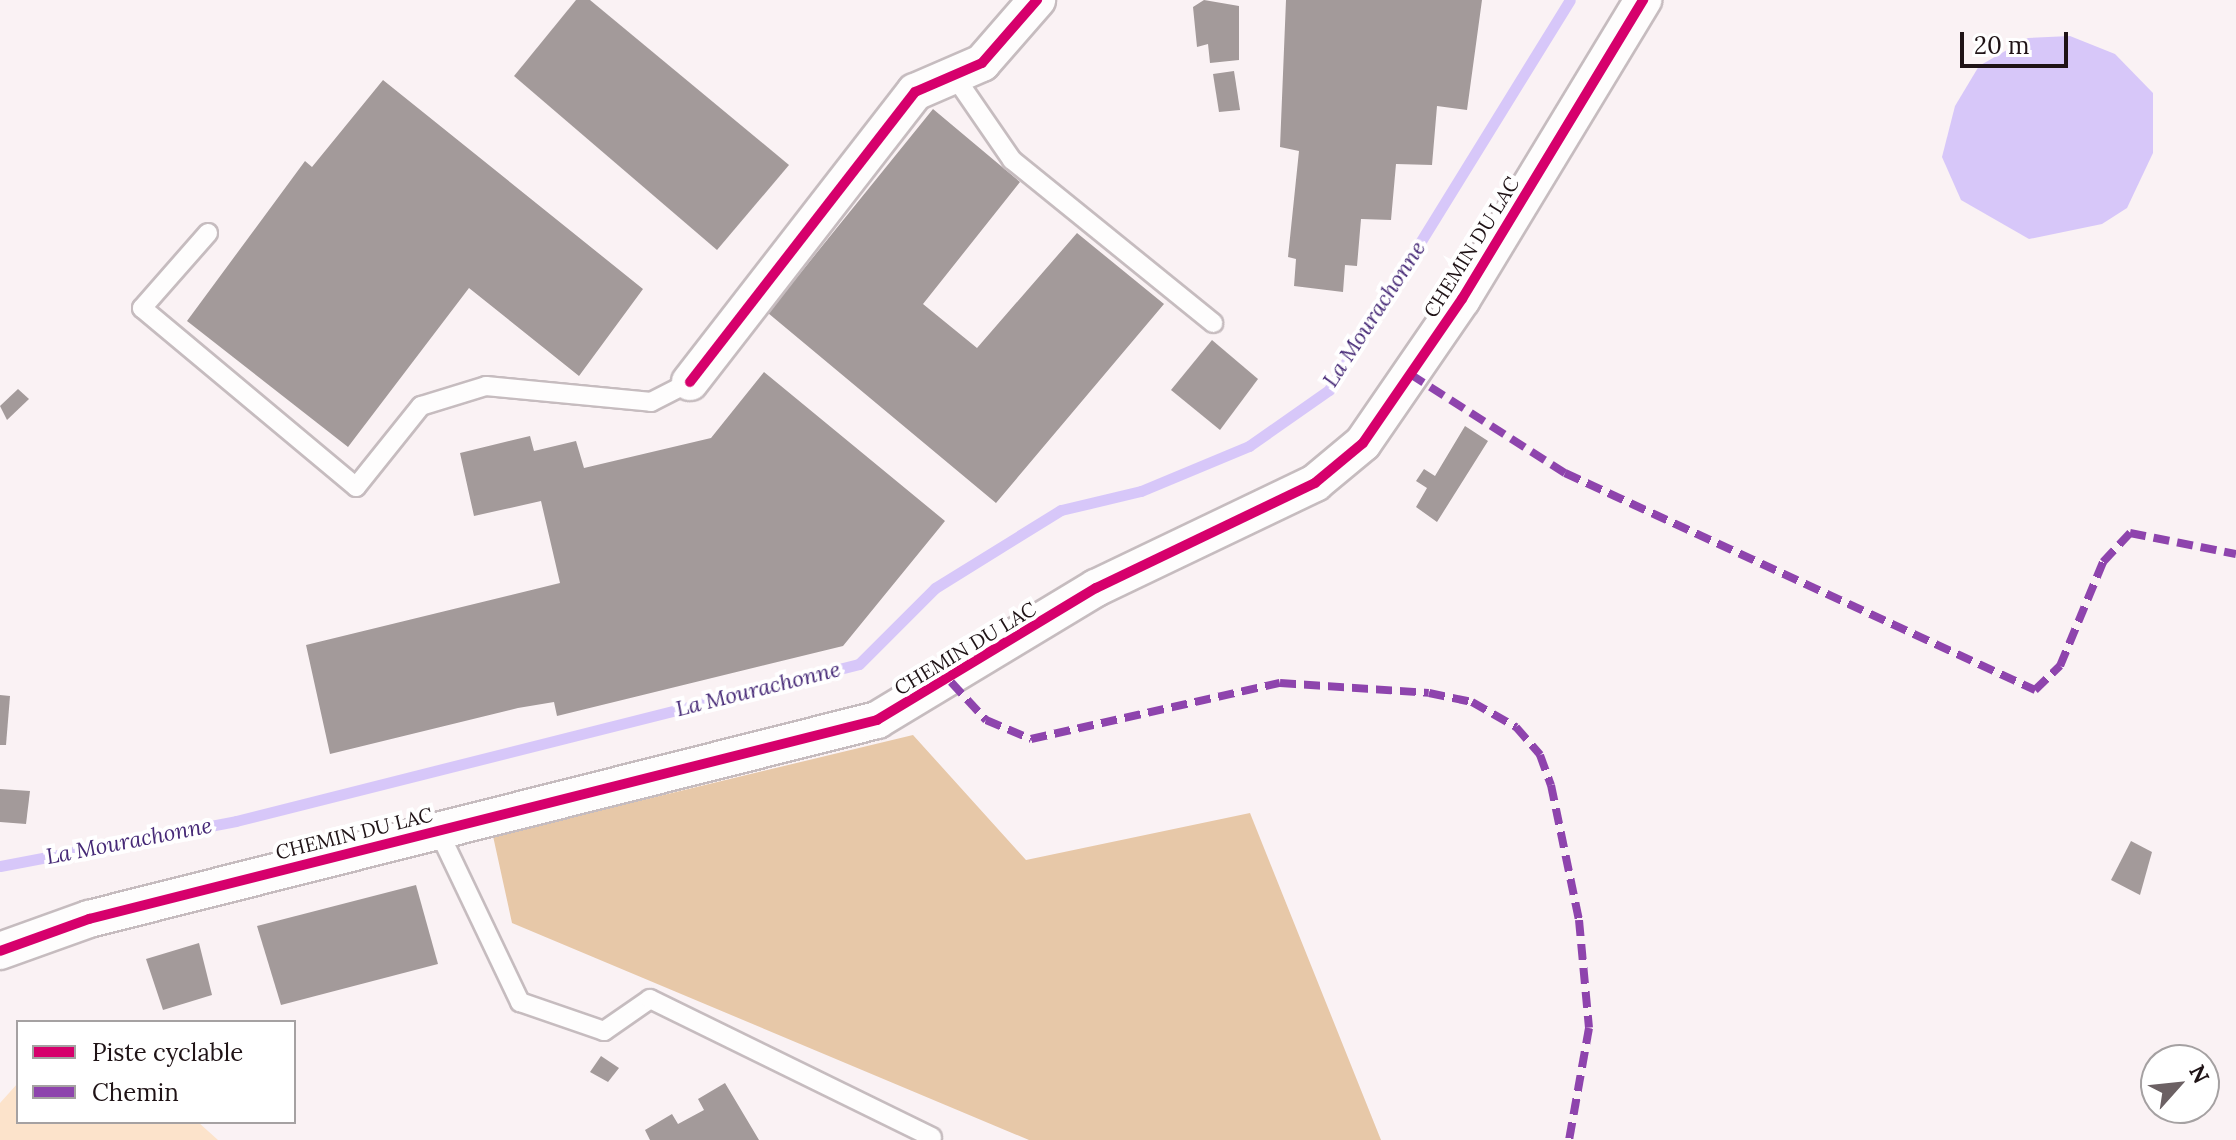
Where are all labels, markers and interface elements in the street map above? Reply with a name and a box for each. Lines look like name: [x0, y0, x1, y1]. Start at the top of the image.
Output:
scale bar: [1964, 16, 2072, 66]
text: 20 m: [1974, 30, 2030, 61]
street label: CHEMIN DU LAC: [1418, 172, 1524, 322]
water label: La Mourachonne: [1317, 236, 1431, 392]
street label: CHEMIN DU LAC: [890, 596, 1040, 700]
water label: La Mourachonne: [673, 656, 843, 722]
street label: CHEMIN DU LAC: [273, 802, 435, 864]
water label: La Mourachonne: [44, 812, 214, 870]
legend: [16, 1020, 296, 1124]
text: Piste cyclable: [92, 1037, 243, 1068]
north arrow: [2140, 1044, 2220, 1124]
text: N: [2183, 1060, 2216, 1088]
text: Chemin: [92, 1077, 179, 1108]

